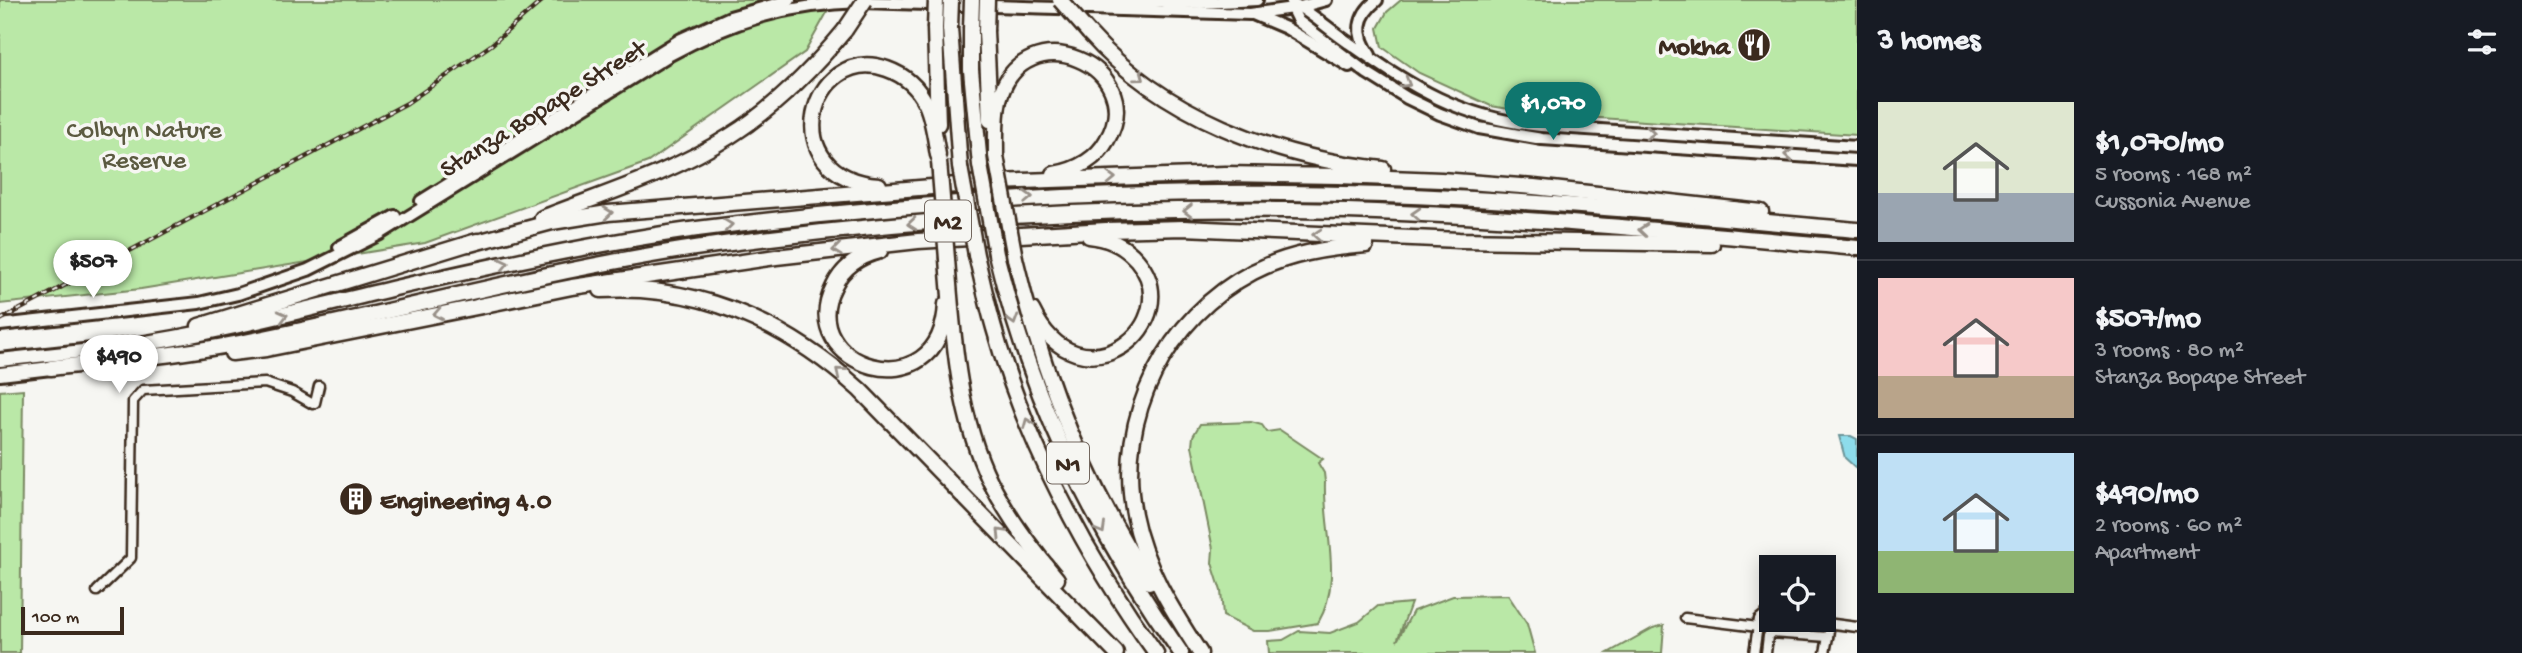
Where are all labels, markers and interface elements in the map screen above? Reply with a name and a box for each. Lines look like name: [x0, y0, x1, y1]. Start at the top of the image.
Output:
icon: filters: [2463, 23, 2501, 61]
text: 3 homes: [1878, 25, 1980, 60]
restaurant icon: Mokha: [1735, 26, 1773, 64]
street label: Stanza Bopape Street: [436, 34, 655, 187]
place label: Mokha: [1658, 34, 1732, 65]
one-way arrow: [1132, 69, 1145, 82]
one-way arrow: [1399, 75, 1412, 88]
pin: $1,070: [1496, 82, 1610, 142]
text: $1,070: [1521, 91, 1585, 118]
park label: Colbyn Nature Reserve: [66, 117, 222, 178]
one-way arrow: [1645, 125, 1656, 140]
text: $1,070/mo: [2095, 127, 2224, 162]
icon: home: [1934, 130, 2018, 214]
one-way arrow: [1783, 148, 1794, 163]
text: 5 rooms · 168 m²: [2095, 162, 2252, 189]
one-way arrow: [1106, 170, 1117, 185]
text: Cussonia Avenue: [2095, 189, 2250, 216]
one-way arrow: [1023, 190, 1034, 205]
road number: M2: [925, 201, 971, 242]
one-way arrow: [1182, 203, 1193, 218]
one-way arrow: [603, 206, 614, 221]
one-way arrow: [1410, 207, 1421, 222]
one-way arrow: [906, 216, 917, 231]
one-way arrow: [723, 218, 734, 233]
one-way arrow: [1637, 223, 1648, 238]
one-way arrow: [1311, 228, 1322, 243]
pin: $507: [52, 240, 134, 300]
one-way arrow: [831, 242, 843, 257]
text: $507: [69, 249, 117, 276]
one-way arrow: [498, 257, 510, 272]
text: $507/mo: [2095, 303, 2201, 338]
one-way arrow: [432, 306, 444, 321]
icon: home: [1934, 306, 2018, 390]
one-way arrow: [277, 310, 289, 324]
one-way arrow: [1005, 313, 1019, 325]
pin: $490: [78, 336, 160, 395]
text: 3 rooms · 80 m²: [2095, 338, 2244, 365]
text: $490: [96, 344, 142, 371]
text: Stanza Bopape Street: [2095, 365, 2305, 392]
one-way arrow: [835, 368, 848, 380]
one-way arrow: [1022, 417, 1036, 429]
road number: N1: [1047, 442, 1089, 484]
text: $490/mo: [2095, 478, 2199, 513]
building icon: Engineering 4.0: [337, 480, 375, 518]
icon: home: [1934, 481, 2018, 565]
place label: Engineering 4.0: [380, 488, 552, 519]
text: 2 rooms · 60 m²: [2095, 513, 2242, 540]
one-way arrow: [1093, 521, 1106, 534]
one-way arrow: [996, 528, 1009, 541]
text: Apartment: [2095, 540, 2199, 567]
map controls: [1759, 555, 1836, 632]
button: locate: [1759, 555, 1836, 632]
scale bar: [21, 604, 124, 636]
text: 100 m: [32, 607, 79, 630]

